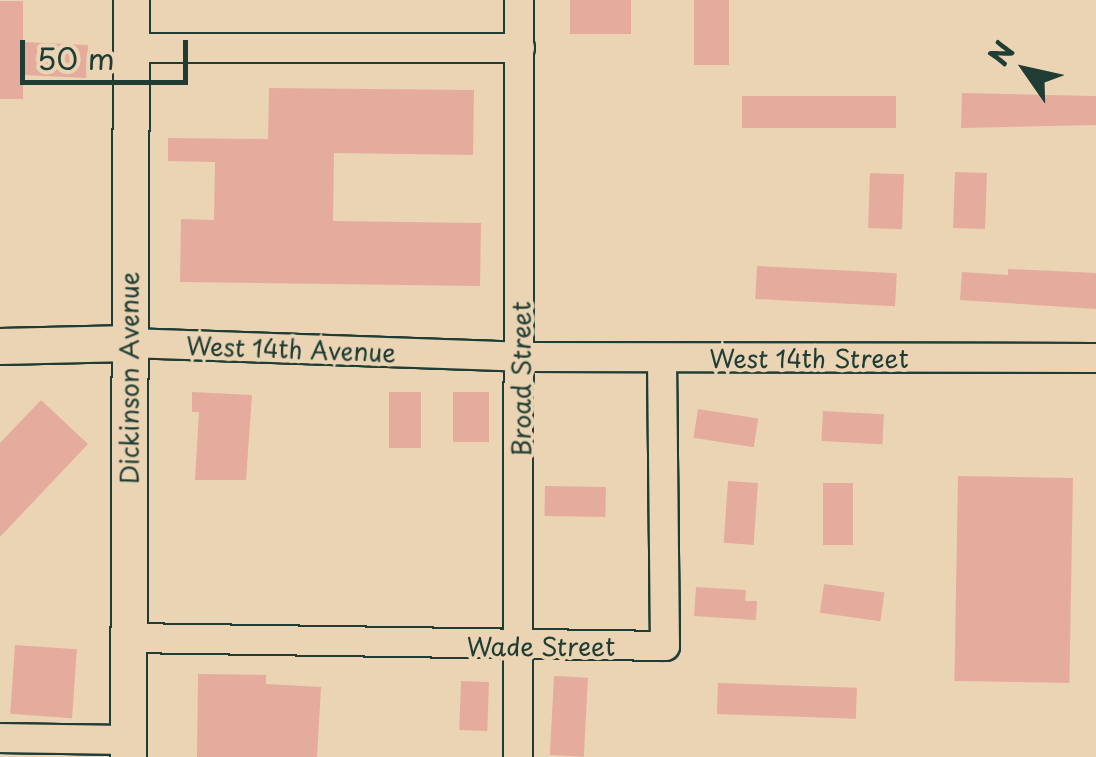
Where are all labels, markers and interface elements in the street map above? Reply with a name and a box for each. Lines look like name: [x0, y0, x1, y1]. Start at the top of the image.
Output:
scale bar: [25, 20, 192, 82]
north arrow: [976, 20, 1076, 120]
text: N: [977, 32, 1025, 74]
text: 50 m: [37, 35, 115, 80]
street label: Dickinson Avenue: [114, 273, 144, 483]
street label: Broad Street: [506, 302, 536, 456]
street label: West 14th Avenue: [184, 330, 398, 368]
street label: West 14th Street: [708, 343, 910, 373]
street label: Wade Street: [466, 631, 616, 661]

